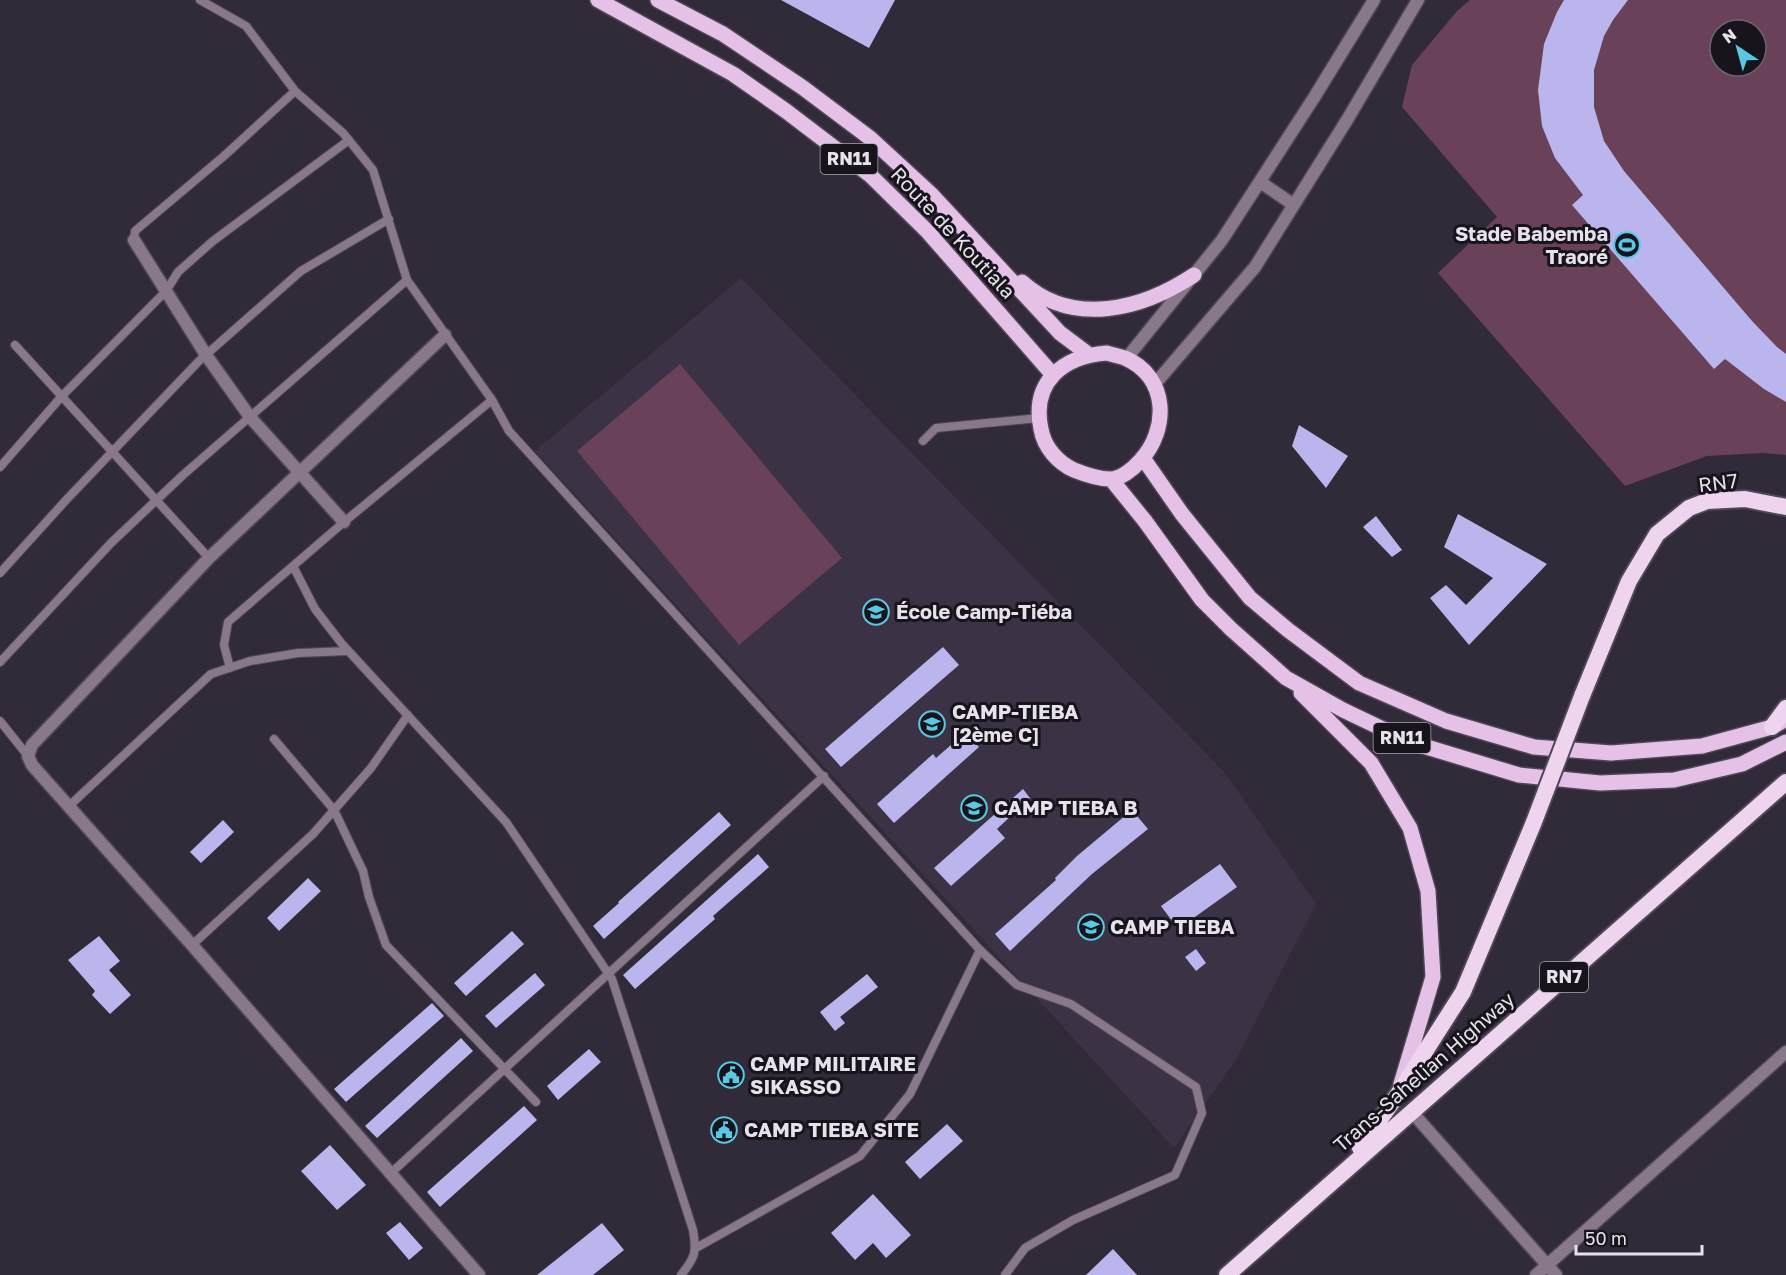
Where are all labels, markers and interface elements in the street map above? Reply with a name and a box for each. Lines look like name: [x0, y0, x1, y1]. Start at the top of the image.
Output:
north arrow: [1708, 18, 1768, 78]
text: N: [1718, 24, 1740, 48]
road number: RN11: [820, 144, 878, 174]
street label: Route de Koutiala: [887, 162, 1021, 303]
place label: Stade Babemba Traoré: [1455, 221, 1608, 268]
sports icon: Stade Babemba Traoré: [1612, 230, 1642, 260]
street label: RN7: [1697, 468, 1739, 496]
school or university icon: École Camp-Tiéba: [861, 597, 891, 627]
place label: École Camp-Tiéba: [896, 599, 1072, 623]
place label: CAMP-TIEBA [2ème C]: [952, 699, 1078, 746]
school or university icon: CAMP-TIEBA [2ème C]: [917, 709, 947, 739]
road number: RN11: [1374, 723, 1430, 753]
school or university icon: CAMP TIEBA B: [959, 793, 989, 823]
place label: CAMP TIEBA B: [994, 795, 1137, 819]
school or university icon: CAMP TIEBA: [1076, 912, 1106, 942]
place label: CAMP TIEBA: [1110, 914, 1234, 938]
road number: RN7: [1540, 962, 1588, 992]
street label: Trans-Sahelian Highway: [1328, 986, 1518, 1156]
place label: CAMP MILITAIRE SIKASSO: [750, 1051, 916, 1098]
public building icon: CAMP MILITAIRE SIKASSO: [716, 1060, 746, 1090]
public building icon: CAMP TIEBA SITE: [709, 1115, 739, 1145]
place label: CAMP TIEBA SITE: [744, 1117, 919, 1141]
scale bar: [1576, 1218, 1702, 1256]
text: 50 m: [1585, 1227, 1627, 1249]

